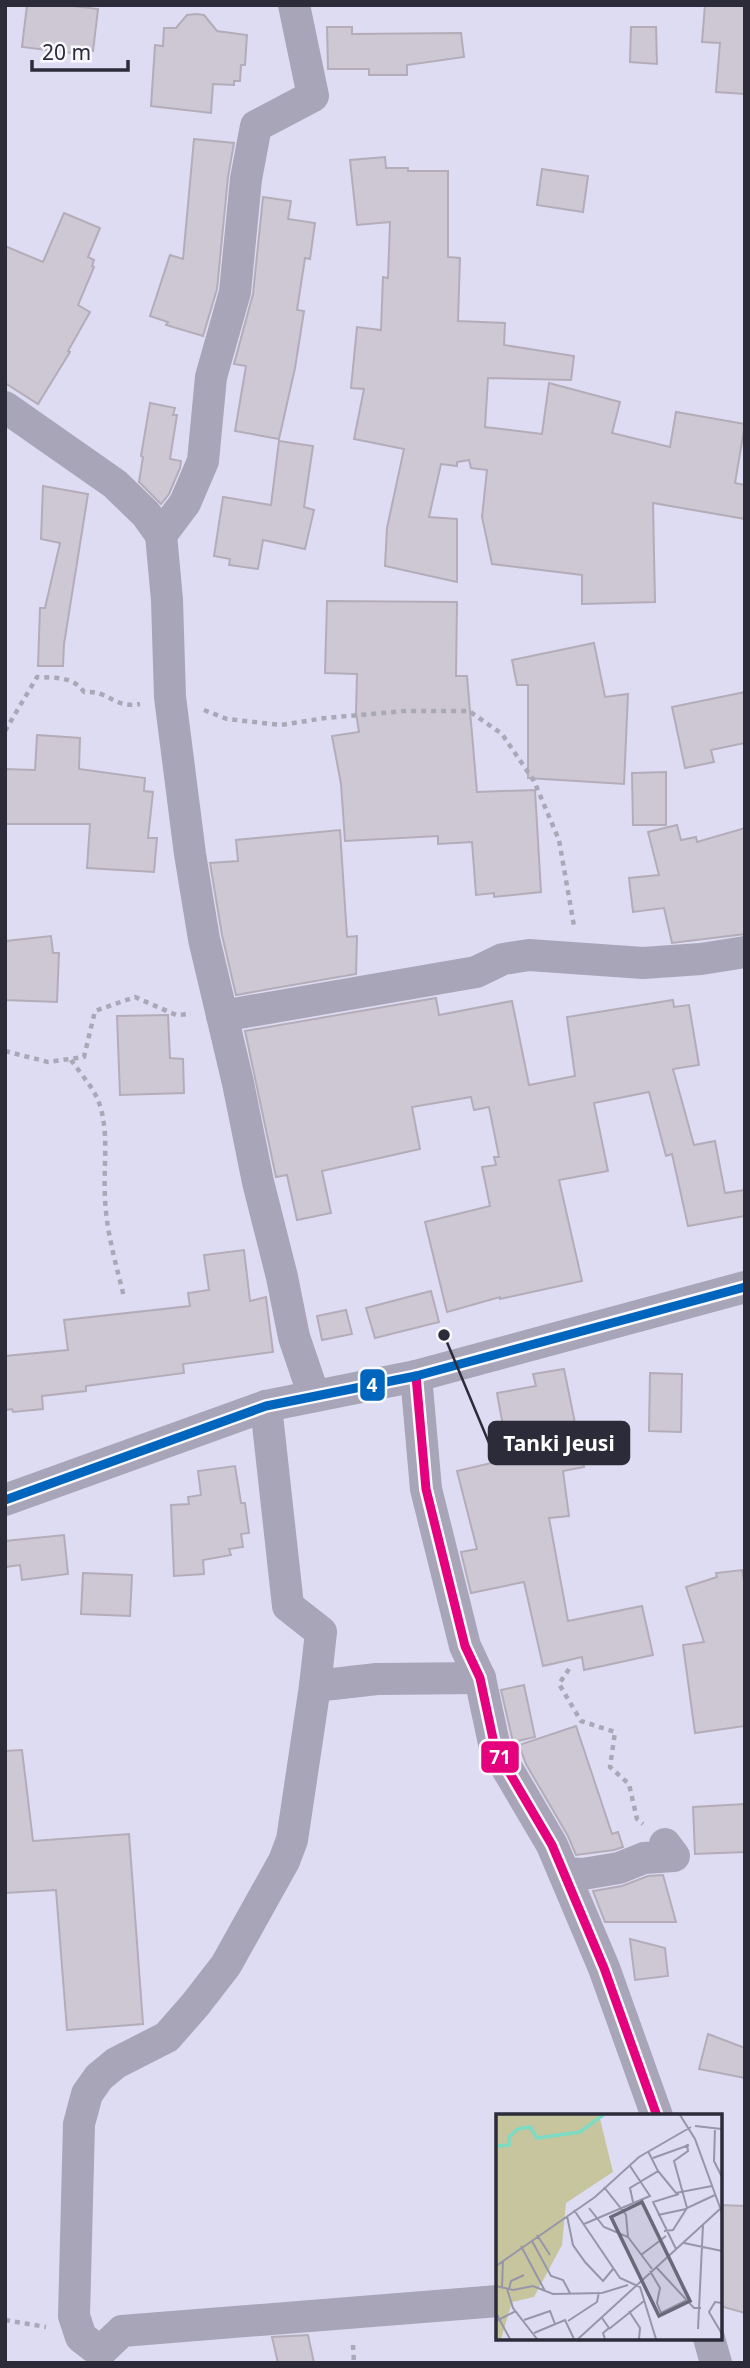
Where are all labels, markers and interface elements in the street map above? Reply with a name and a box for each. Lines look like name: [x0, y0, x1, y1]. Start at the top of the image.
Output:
scale bar: [32, 28, 128, 72]
text: 20 m: [42, 38, 91, 66]
line badge: 4: [359, 1368, 386, 1402]
text: 4: [367, 1372, 378, 1398]
callout: Tanki Jeusi: [489, 1422, 629, 1464]
text: Tanki Jeusi: [503, 1429, 615, 1457]
line badge: 71: [480, 1740, 520, 1774]
text: 71: [489, 1744, 511, 1770]
inset map: [496, 2114, 722, 2340]

